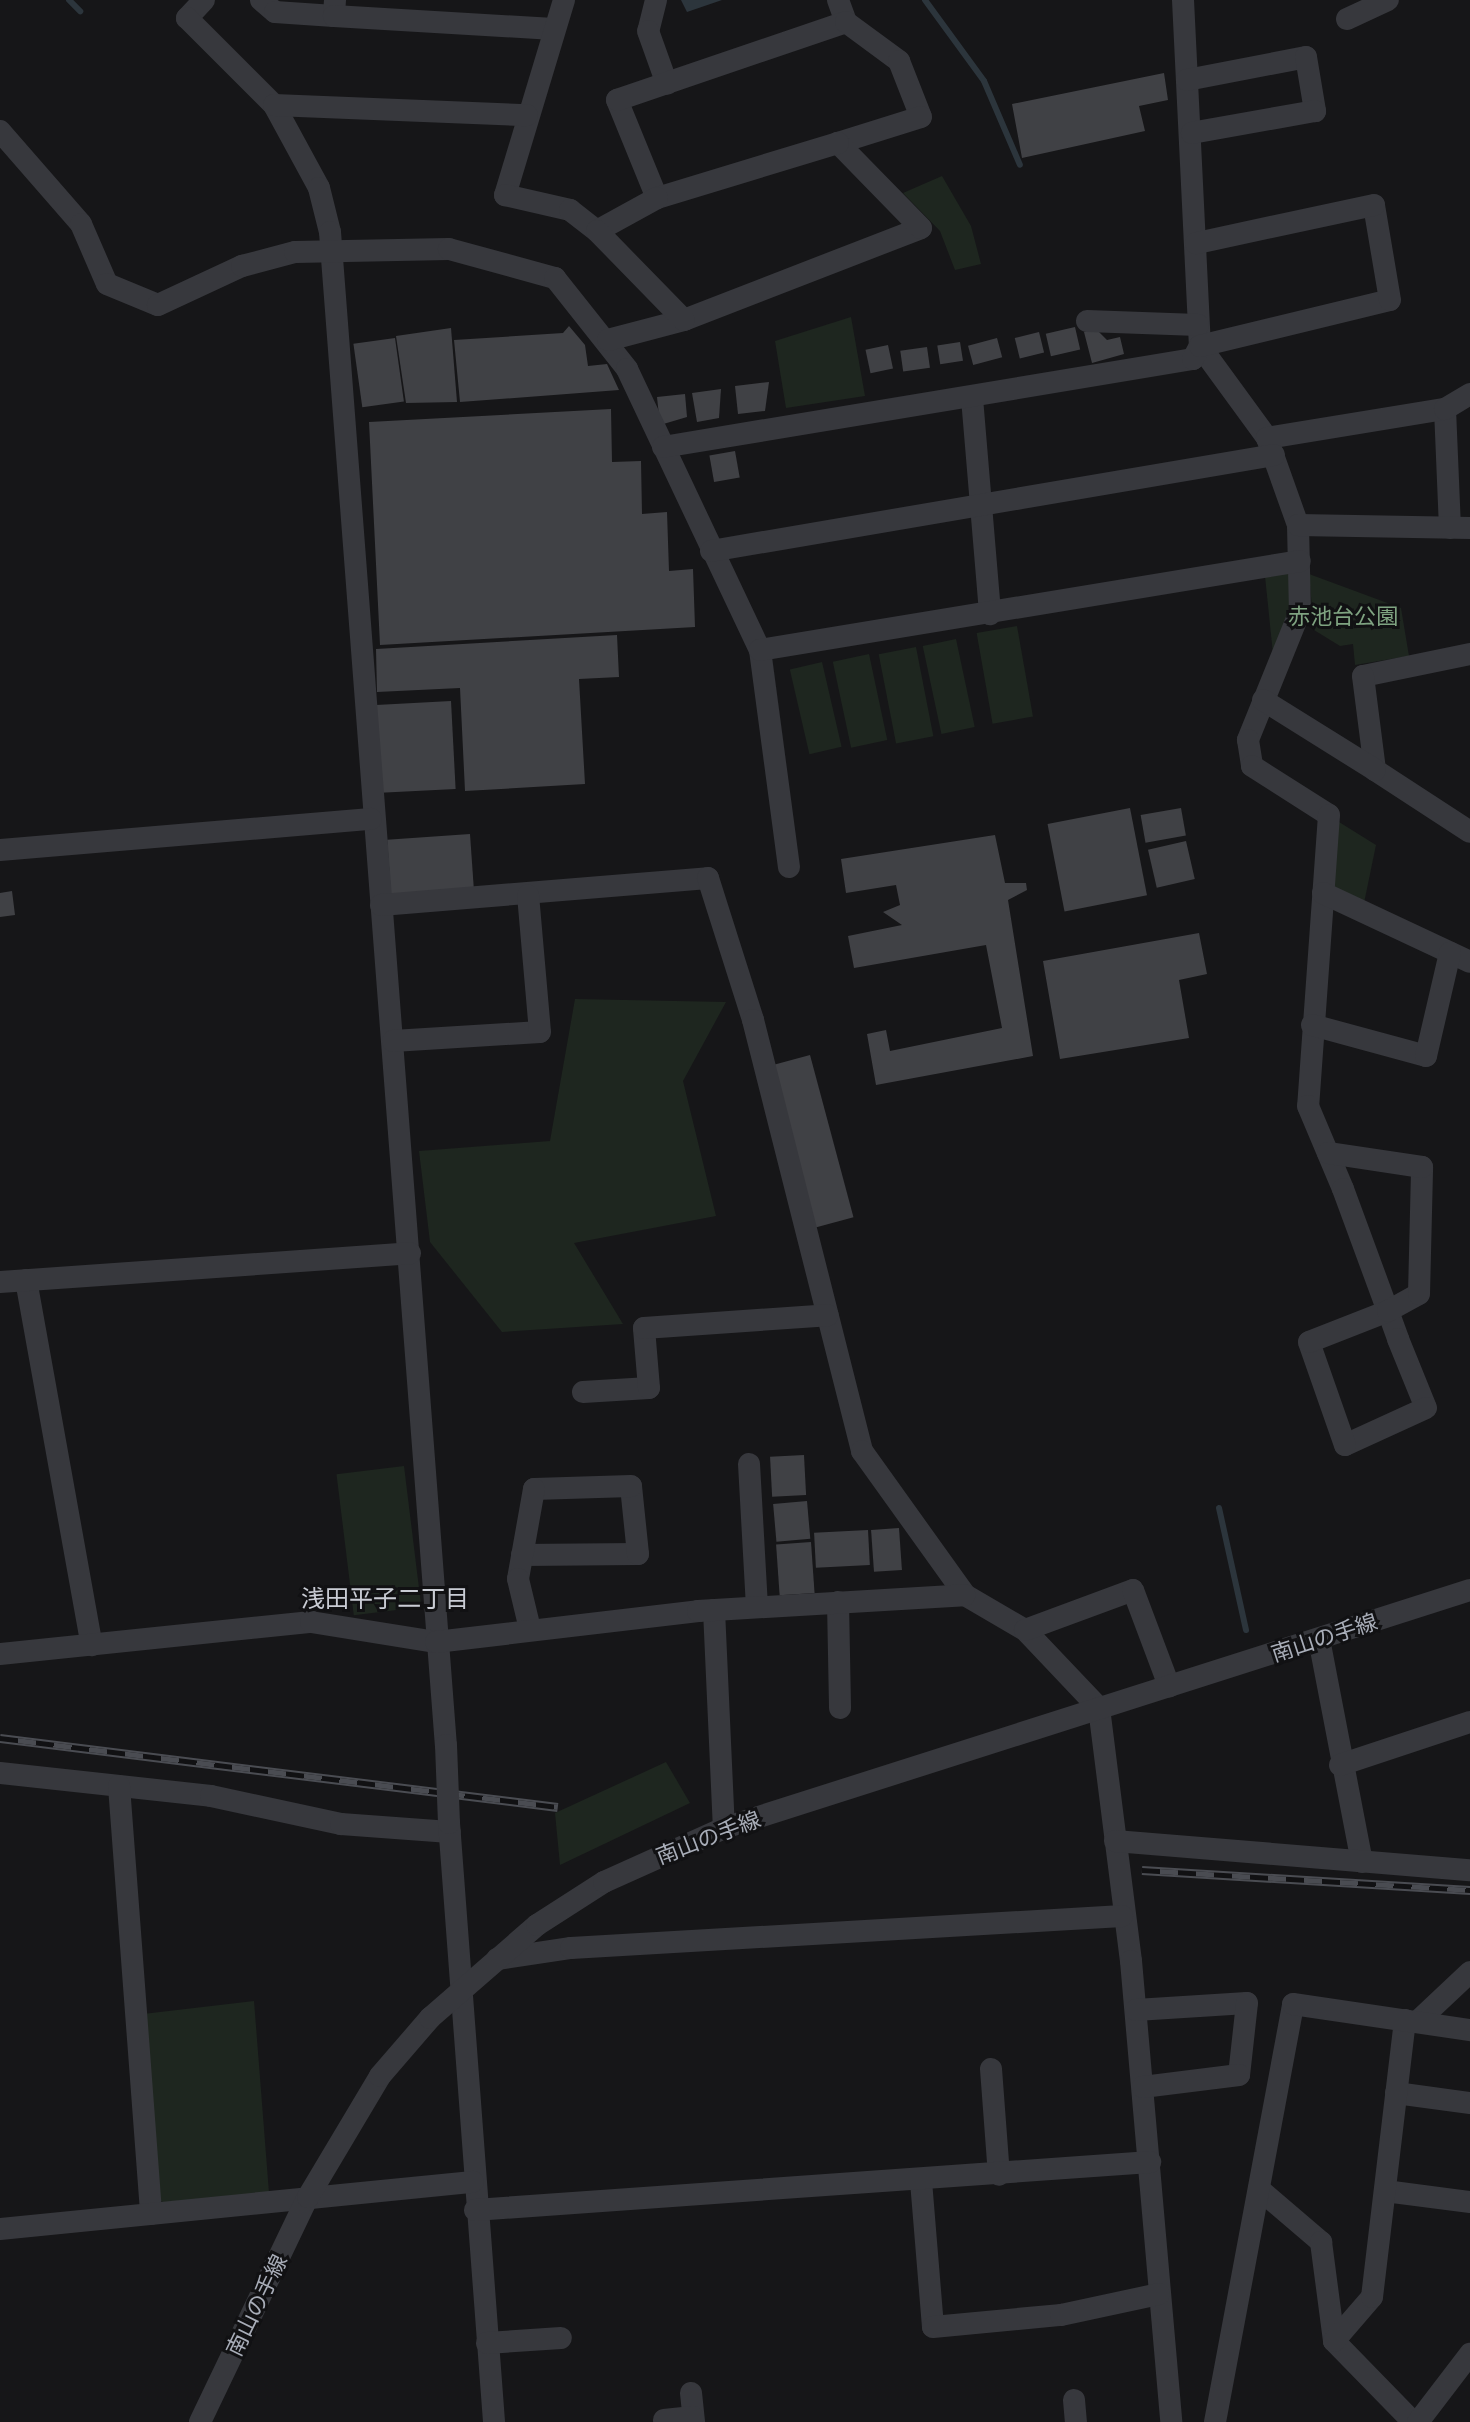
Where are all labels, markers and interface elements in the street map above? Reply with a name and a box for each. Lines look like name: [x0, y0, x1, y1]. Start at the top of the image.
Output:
park label: 赤池台公園: [1288, 603, 1398, 629]
district label: 浅田平子二丁目: [301, 1584, 469, 1612]
street label: 南山の手線: [1268, 1607, 1380, 1667]
street label: 南山の手線: [652, 1805, 764, 1869]
street label: 南山の手線: [220, 2250, 292, 2360]

